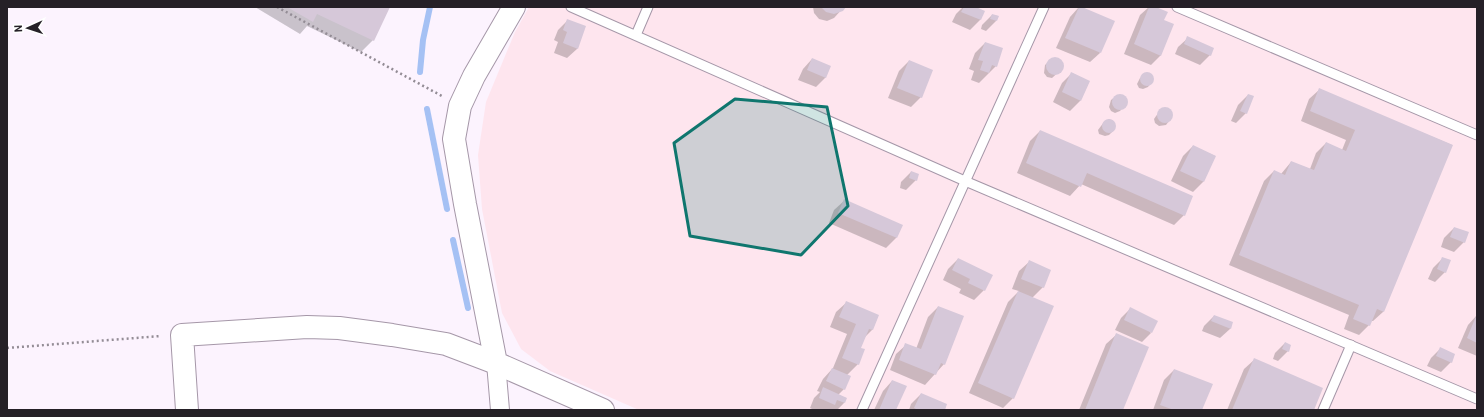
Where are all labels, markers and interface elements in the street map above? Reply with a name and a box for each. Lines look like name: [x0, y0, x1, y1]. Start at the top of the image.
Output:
north arrow: [8, 8, 48, 48]
text: N: [11, 25, 24, 33]

